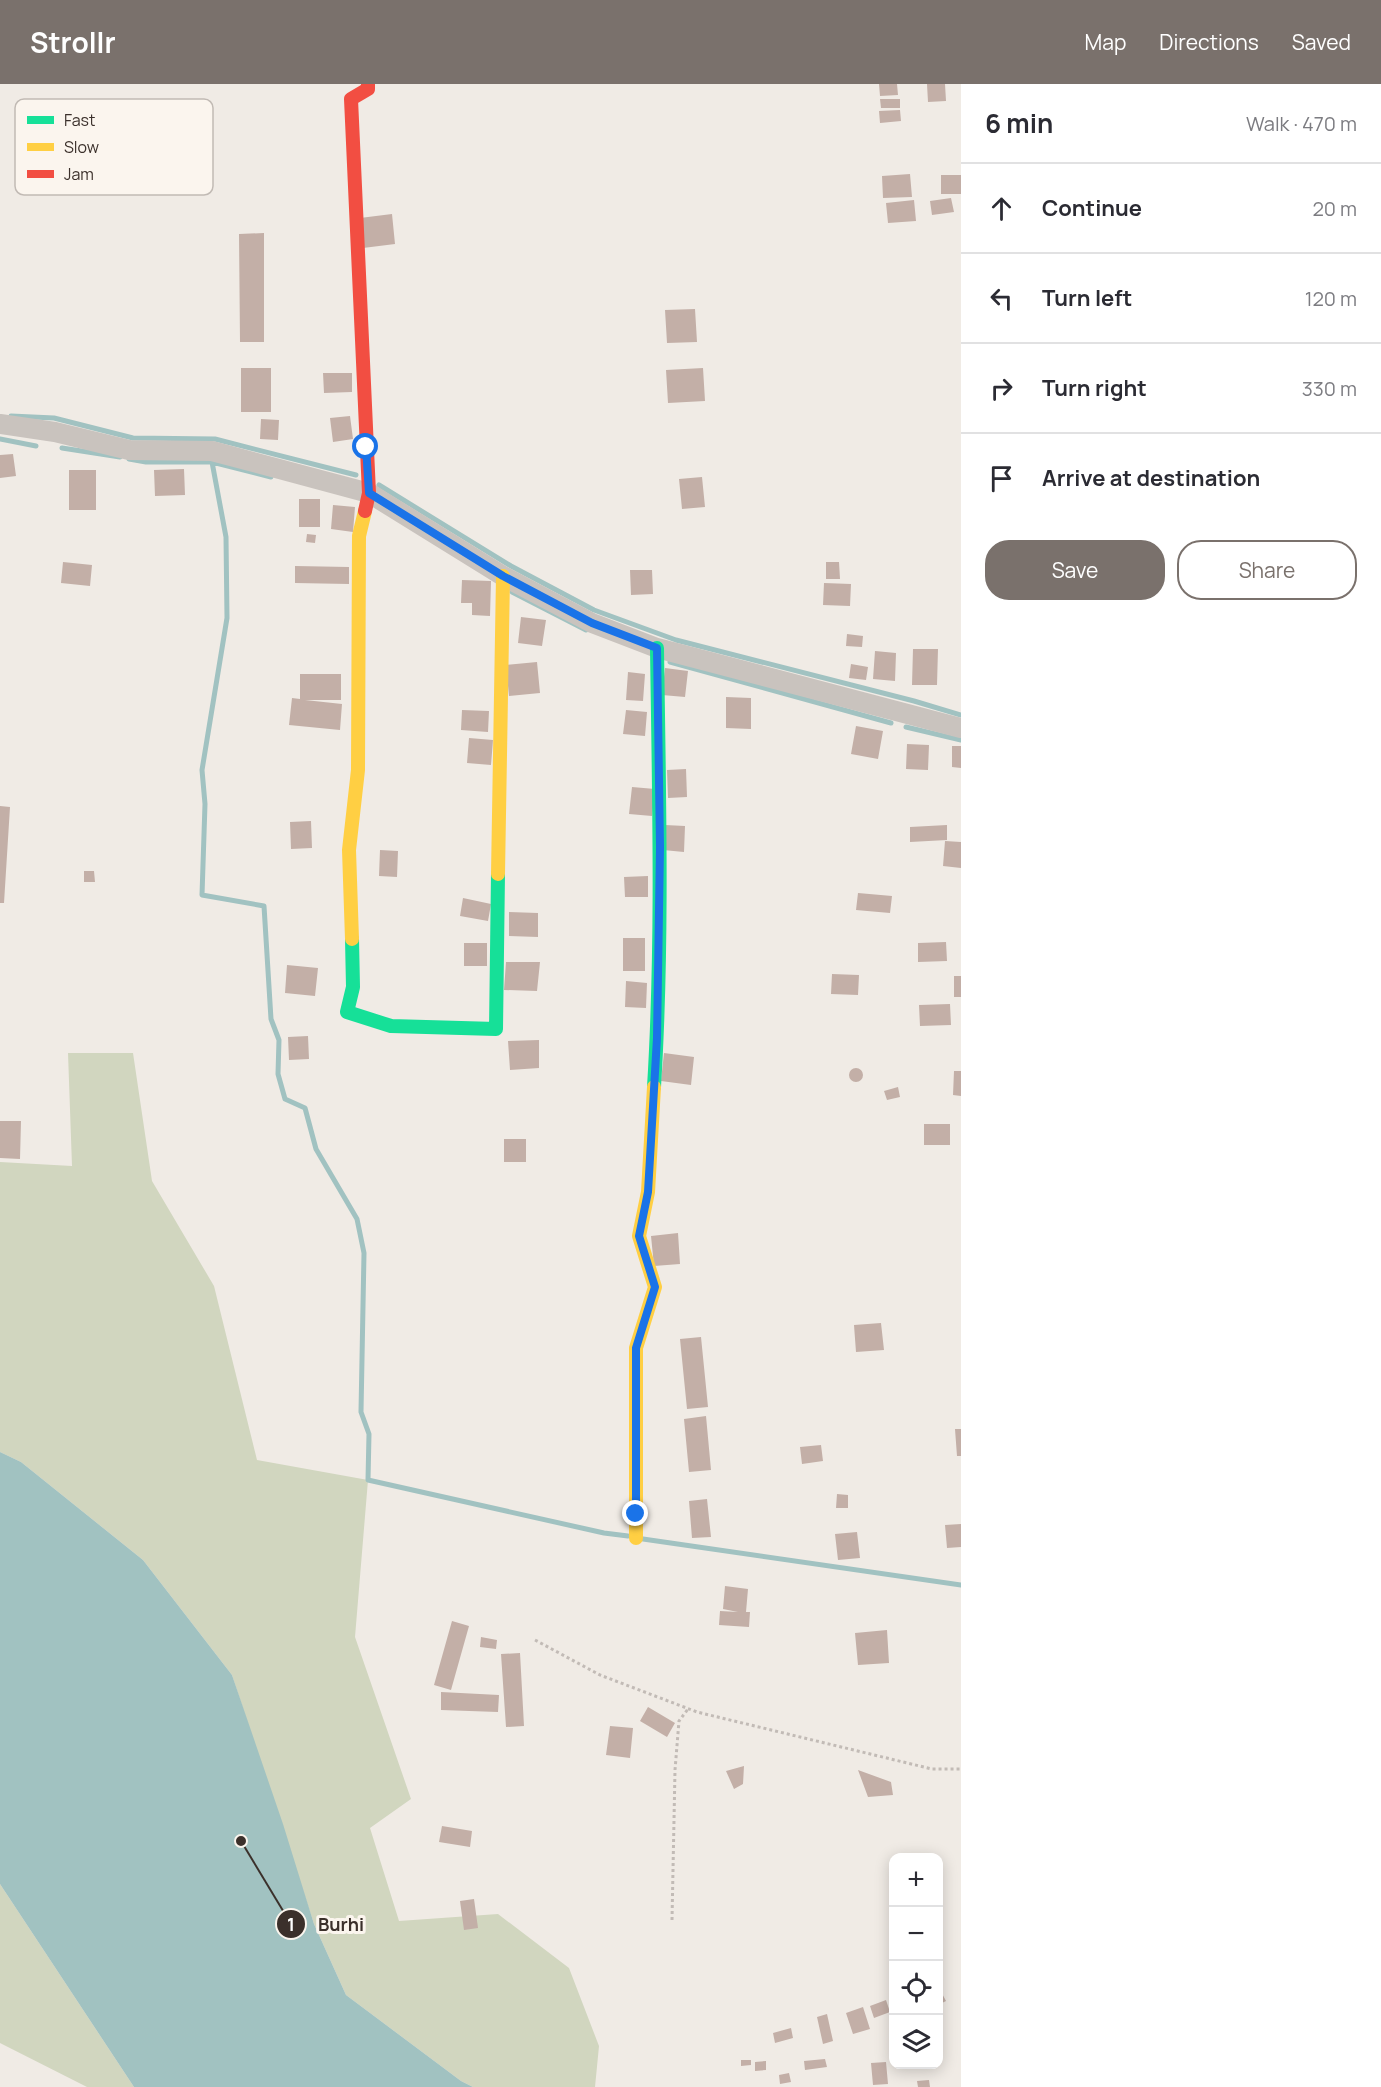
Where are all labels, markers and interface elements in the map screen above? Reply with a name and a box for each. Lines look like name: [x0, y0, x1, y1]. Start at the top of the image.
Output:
text: Strollr: [30, 23, 116, 61]
text: Map: [1085, 28, 1126, 56]
text: Directions: [1159, 28, 1259, 56]
text: Saved: [1292, 28, 1351, 56]
legend: [15, 99, 213, 195]
text: 6 min: [985, 105, 1053, 141]
text: Fast: [64, 109, 95, 131]
text: Walk · 470 m: [1246, 110, 1357, 137]
text: Slow: [64, 136, 99, 158]
text: Jam: [64, 163, 94, 185]
icon: ahead: [985, 192, 1018, 225]
text: Continue: [1042, 193, 1142, 223]
text: 20 m: [1312, 195, 1357, 222]
icon: left: [985, 282, 1018, 315]
text: Turn left: [1042, 283, 1132, 313]
text: 120 m: [1305, 285, 1357, 312]
icon: right: [985, 372, 1018, 405]
text: Turn right: [1042, 373, 1147, 403]
text: 330 m: [1302, 375, 1357, 402]
route start: [352, 433, 378, 459]
icon: arrive: [985, 462, 1018, 495]
text: Arrive at destination: [1042, 463, 1260, 493]
button: Save: [985, 540, 1165, 600]
button: Share: [1177, 540, 1357, 600]
route end: [622, 1500, 648, 1526]
map controls: [889, 1853, 943, 2069]
button: +: [889, 1853, 943, 1907]
callout: Burhi: [276, 1906, 376, 1942]
button: −: [889, 1907, 943, 1961]
text: 1: [287, 1912, 295, 1936]
text: Burhi: [318, 1912, 364, 1936]
button: locate: [889, 1961, 943, 2015]
button: layers: [889, 2015, 943, 2069]

